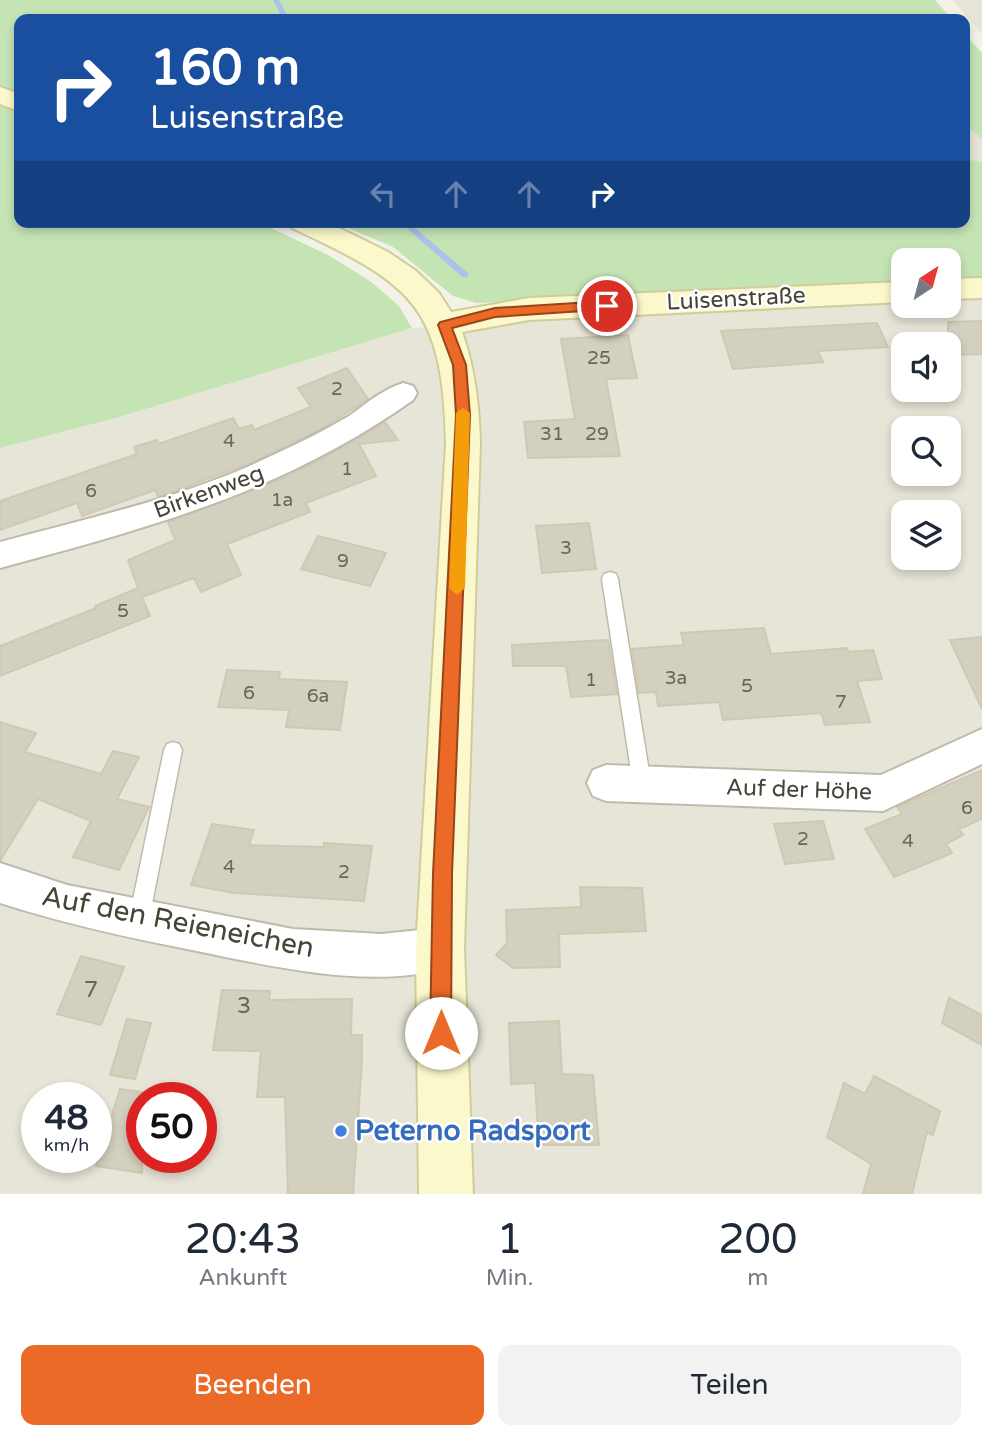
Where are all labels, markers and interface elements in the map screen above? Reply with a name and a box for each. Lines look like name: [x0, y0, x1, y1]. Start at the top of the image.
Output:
text: 160 m: [150, 39, 300, 98]
icon: right: [35, 42, 126, 133]
text: Luisenstraße: [150, 99, 344, 137]
icon: left: [364, 175, 402, 213]
icon: ahead: [437, 175, 475, 213]
icon: ahead: [510, 175, 548, 213]
icon: right: [583, 175, 621, 213]
north arrow: [891, 248, 961, 318]
map controls: [891, 248, 961, 570]
pin: [577, 276, 637, 336]
street label: Luisenstraße: [666, 281, 806, 317]
icon: arrive: [588, 287, 626, 325]
button: sound: [891, 332, 961, 402]
house number: 25: [587, 347, 611, 369]
house number: 2: [331, 378, 343, 400]
button: search: [891, 416, 961, 486]
house number: 31: [540, 423, 564, 445]
house number: 29: [585, 423, 609, 445]
house number: 4: [223, 430, 235, 452]
house number: 1: [341, 458, 353, 480]
street label: Birkenweg: [150, 459, 268, 525]
house number: 6: [85, 480, 97, 502]
house number: 1a: [271, 489, 293, 511]
button: layers: [891, 500, 961, 570]
house number: 3: [560, 537, 572, 559]
house number: 9: [337, 550, 349, 572]
house number: 5: [117, 600, 129, 622]
house number: 3a: [665, 667, 687, 689]
house number: 1: [585, 669, 597, 691]
house number: 5: [741, 675, 753, 697]
house number: 6: [243, 682, 255, 704]
house number: 6a: [307, 685, 329, 707]
house number: 7: [835, 691, 847, 713]
street label: Auf der Höhe: [726, 773, 872, 807]
house number: 6: [961, 797, 973, 819]
house number: 2: [797, 828, 809, 850]
house number: 4: [902, 830, 914, 852]
house number: 4: [223, 856, 235, 878]
house number: 2: [338, 861, 350, 883]
street label: Auf den Reieneichen: [39, 879, 317, 965]
house number: 7: [84, 976, 98, 1004]
house number: 3: [237, 992, 251, 1020]
position arrow: [404, 996, 478, 1070]
speed limit sign: 50: [126, 1082, 217, 1173]
text: 48: [45, 1097, 88, 1139]
place label: Peterno Radsport: [355, 1114, 591, 1148]
marker: Peterno Radsport: [333, 1123, 349, 1139]
text: km/h: [44, 1134, 89, 1156]
text: 20:43: [185, 1214, 301, 1265]
text: 1: [496, 1214, 523, 1265]
text: 200: [718, 1214, 797, 1265]
text: Ankunft: [199, 1264, 287, 1292]
text: Min.: [486, 1264, 533, 1292]
text: m: [747, 1264, 768, 1292]
button: Beenden: [21, 1345, 484, 1425]
button: Teilen: [498, 1345, 961, 1425]

